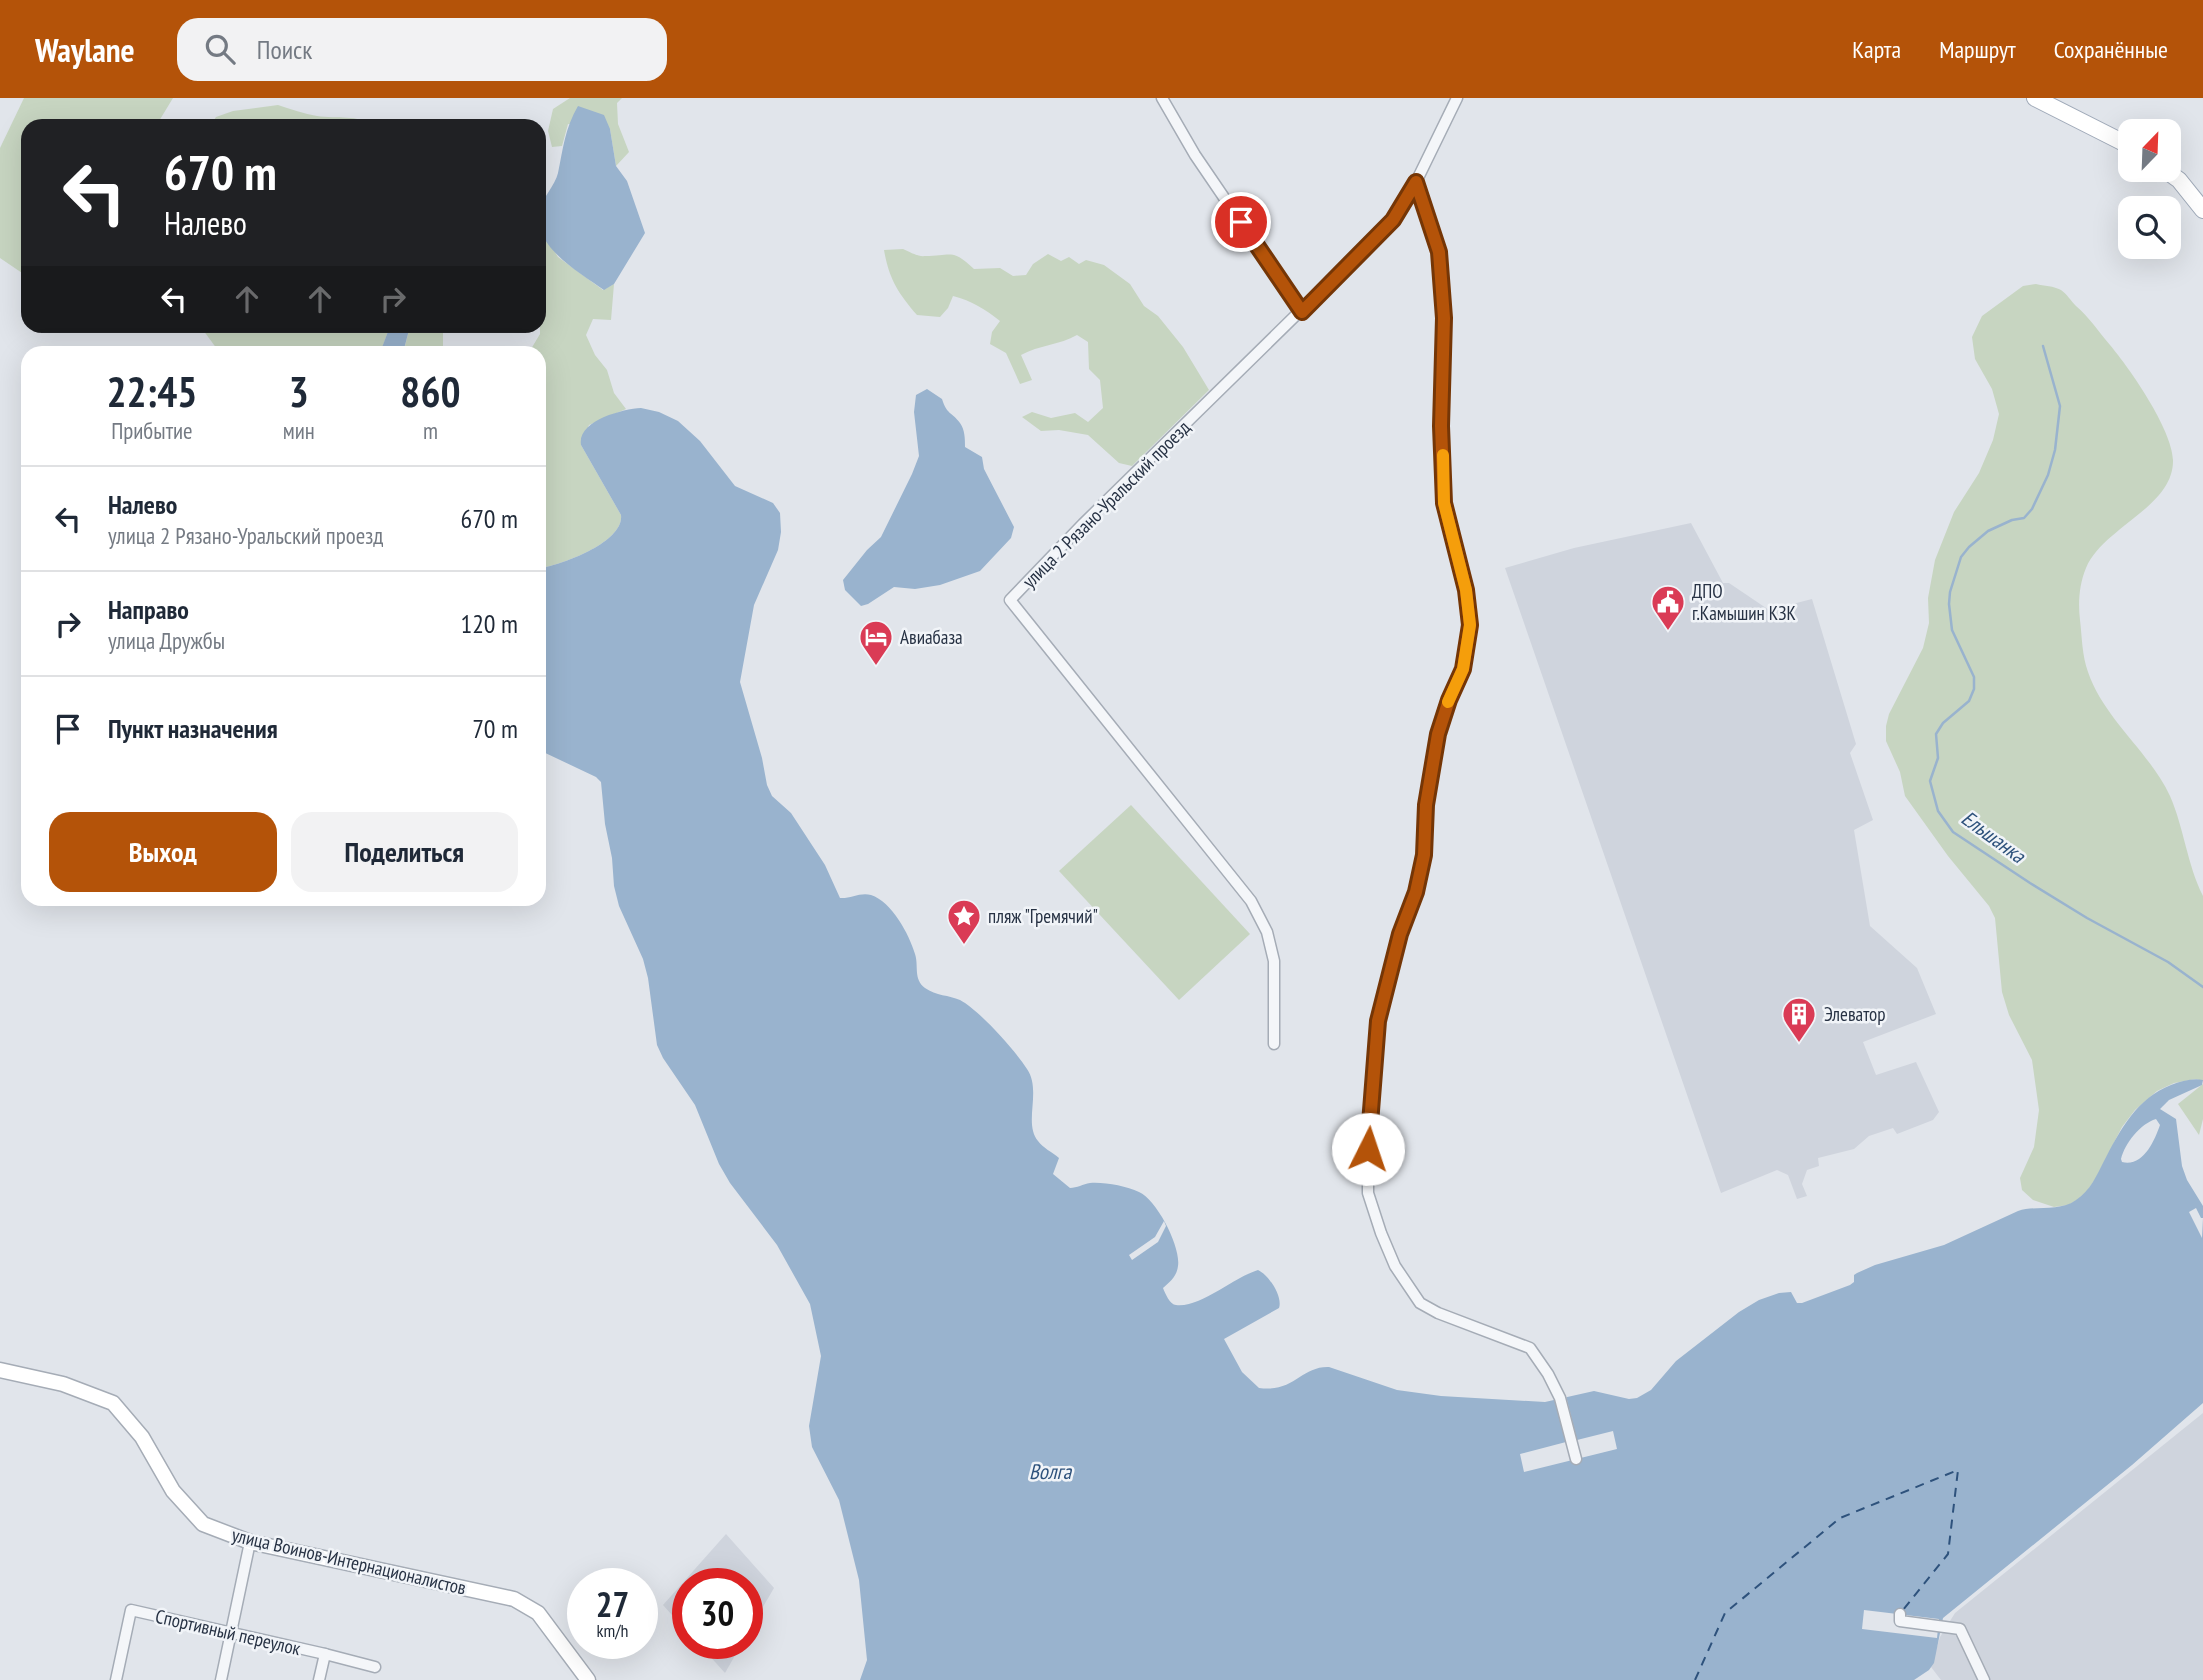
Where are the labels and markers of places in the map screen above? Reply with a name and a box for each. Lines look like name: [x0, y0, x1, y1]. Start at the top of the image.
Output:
pin: [1211, 192, 1271, 252]
place label: ДПО г.Камышин КЗК: [1692, 579, 1796, 625]
public building icon: ДПО г.Камышин КЗК: [1649, 583, 1687, 632]
hotel icon: Авиабаза: [857, 618, 895, 667]
place label: Авиабаза: [900, 625, 963, 649]
place icon: пляж "Гремячий": [945, 897, 983, 946]
place label: пляж "Гремячий": [988, 904, 1098, 928]
building icon: Элеватор: [1780, 995, 1818, 1044]
place label: Элеватор: [1824, 1002, 1886, 1026]

